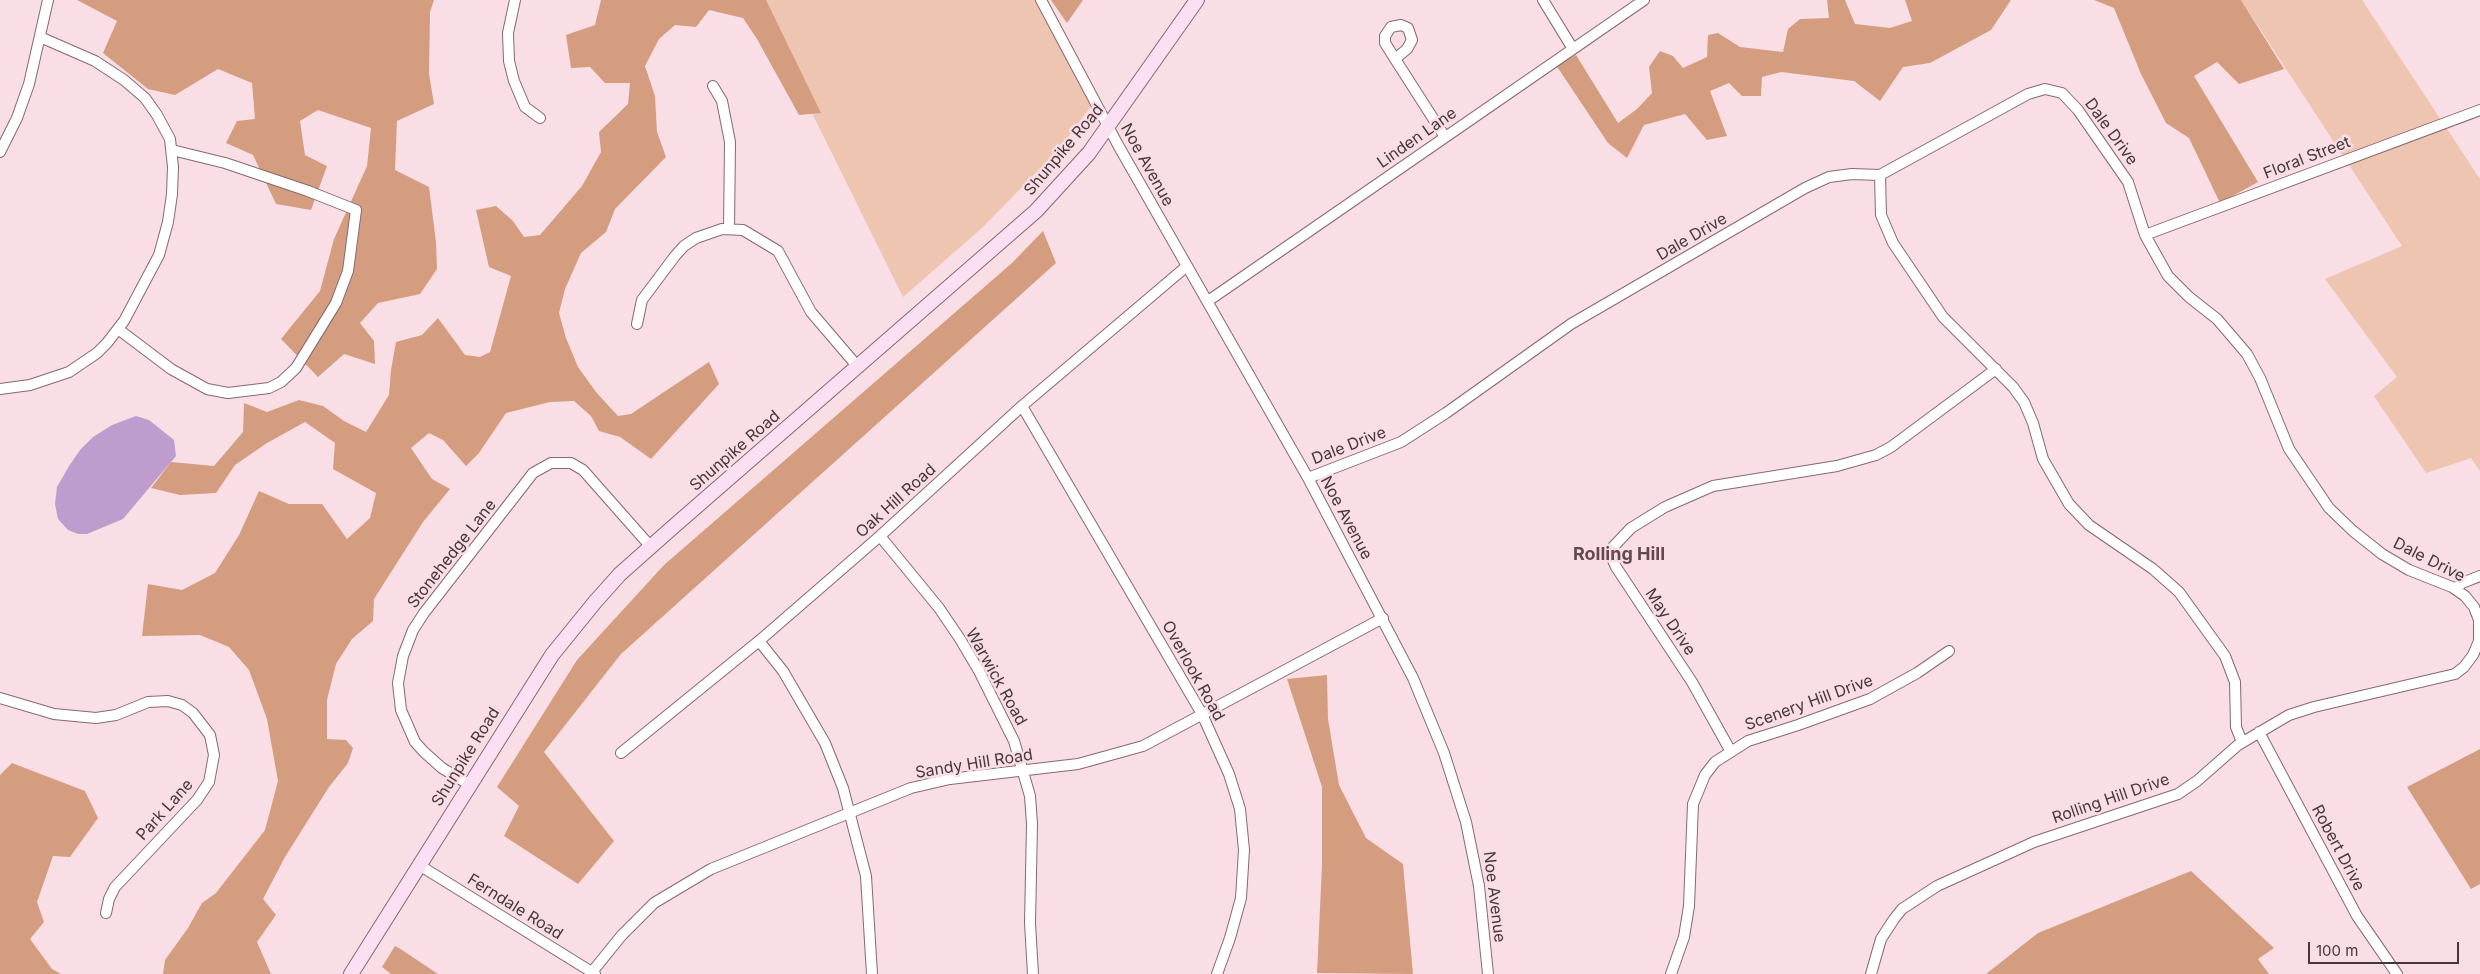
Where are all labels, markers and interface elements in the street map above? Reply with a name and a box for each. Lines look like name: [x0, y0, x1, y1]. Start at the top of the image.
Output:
street label: Dale Drive: [2080, 95, 2142, 169]
street label: Shunpike Road: [1020, 100, 1108, 200]
street label: Linden Lane: [1374, 104, 1460, 172]
street label: Noe Avenue: [1116, 120, 1178, 210]
street label: Floral Street: [2261, 133, 2353, 183]
street label: Dale Drive: [1653, 209, 1731, 265]
street label: Shunpike Road: [686, 407, 784, 495]
street label: Dale Drive: [1309, 423, 1389, 469]
street label: Oak Hill Road: [852, 460, 940, 542]
street label: Noe Avenue: [1316, 473, 1376, 563]
street label: Stonehedge Lane: [404, 496, 500, 612]
street label: Dale Drive: [2390, 534, 2468, 586]
district label: Rolling Hill: [1573, 544, 1665, 566]
street label: May Drive: [1641, 585, 1699, 659]
street label: Overlook Road: [1158, 618, 1228, 724]
street label: Warwick Road: [961, 625, 1031, 729]
street label: Scenery Hill Drive: [1742, 671, 1876, 735]
street label: Shunpike Road: [428, 704, 504, 810]
street label: Sandy Hill Road: [914, 745, 1034, 783]
street label: Rolling Hill Drive: [2050, 770, 2172, 828]
street label: Park Lane: [133, 775, 197, 845]
street label: Robert Drive: [2307, 802, 2369, 894]
street label: Noe Avenue: [1479, 850, 1509, 944]
street label: Ferndale Road: [464, 870, 566, 944]
scale bar: [2310, 932, 2461, 964]
text: 100 m: [2316, 941, 2358, 960]

